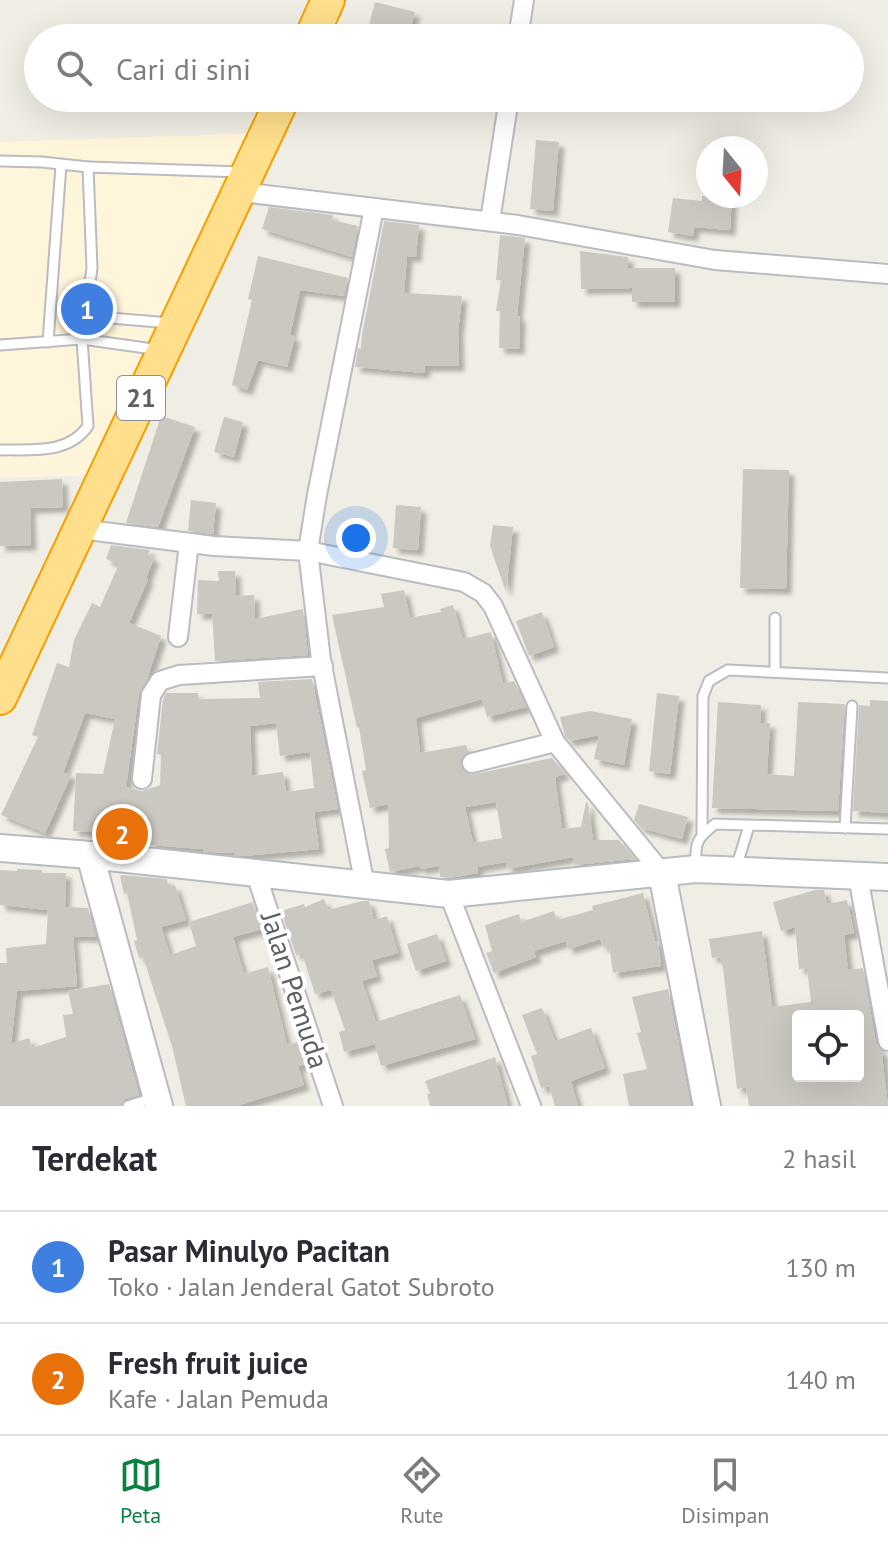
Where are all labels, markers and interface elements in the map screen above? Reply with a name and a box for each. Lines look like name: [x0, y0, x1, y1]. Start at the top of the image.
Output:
search box: [24, 24, 864, 112]
icon: search: [52, 46, 96, 90]
text: Cari di sini: [116, 49, 251, 88]
north arrow: [696, 136, 768, 208]
pin: 1: [61, 279, 113, 339]
road number: 21: [117, 376, 165, 420]
your location: [336, 518, 376, 558]
pin: 2: [96, 804, 148, 864]
street label: Jalan Pemuda: [252, 906, 338, 1073]
map controls: [792, 1010, 864, 1082]
button: locate: [792, 1010, 864, 1082]
text: Terdekat: [32, 1136, 157, 1180]
text: 2 hasil: [782, 1142, 856, 1175]
text: Pasar Minulyo Pacitan: [108, 1231, 390, 1270]
text: 1: [51, 1251, 65, 1284]
text: 130 m: [785, 1251, 856, 1284]
text: Toko · Jalan Jenderal Gatot Subroto: [108, 1270, 495, 1303]
text: Fresh fruit juice: [108, 1343, 308, 1382]
text: 2: [51, 1363, 65, 1396]
text: 140 m: [785, 1363, 856, 1396]
text: Kafe · Jalan Pemuda: [108, 1382, 329, 1415]
tab: Peta: [119, 1453, 163, 1529]
tab: Rute: [400, 1453, 444, 1529]
tab: Disimpan: [681, 1453, 769, 1529]

